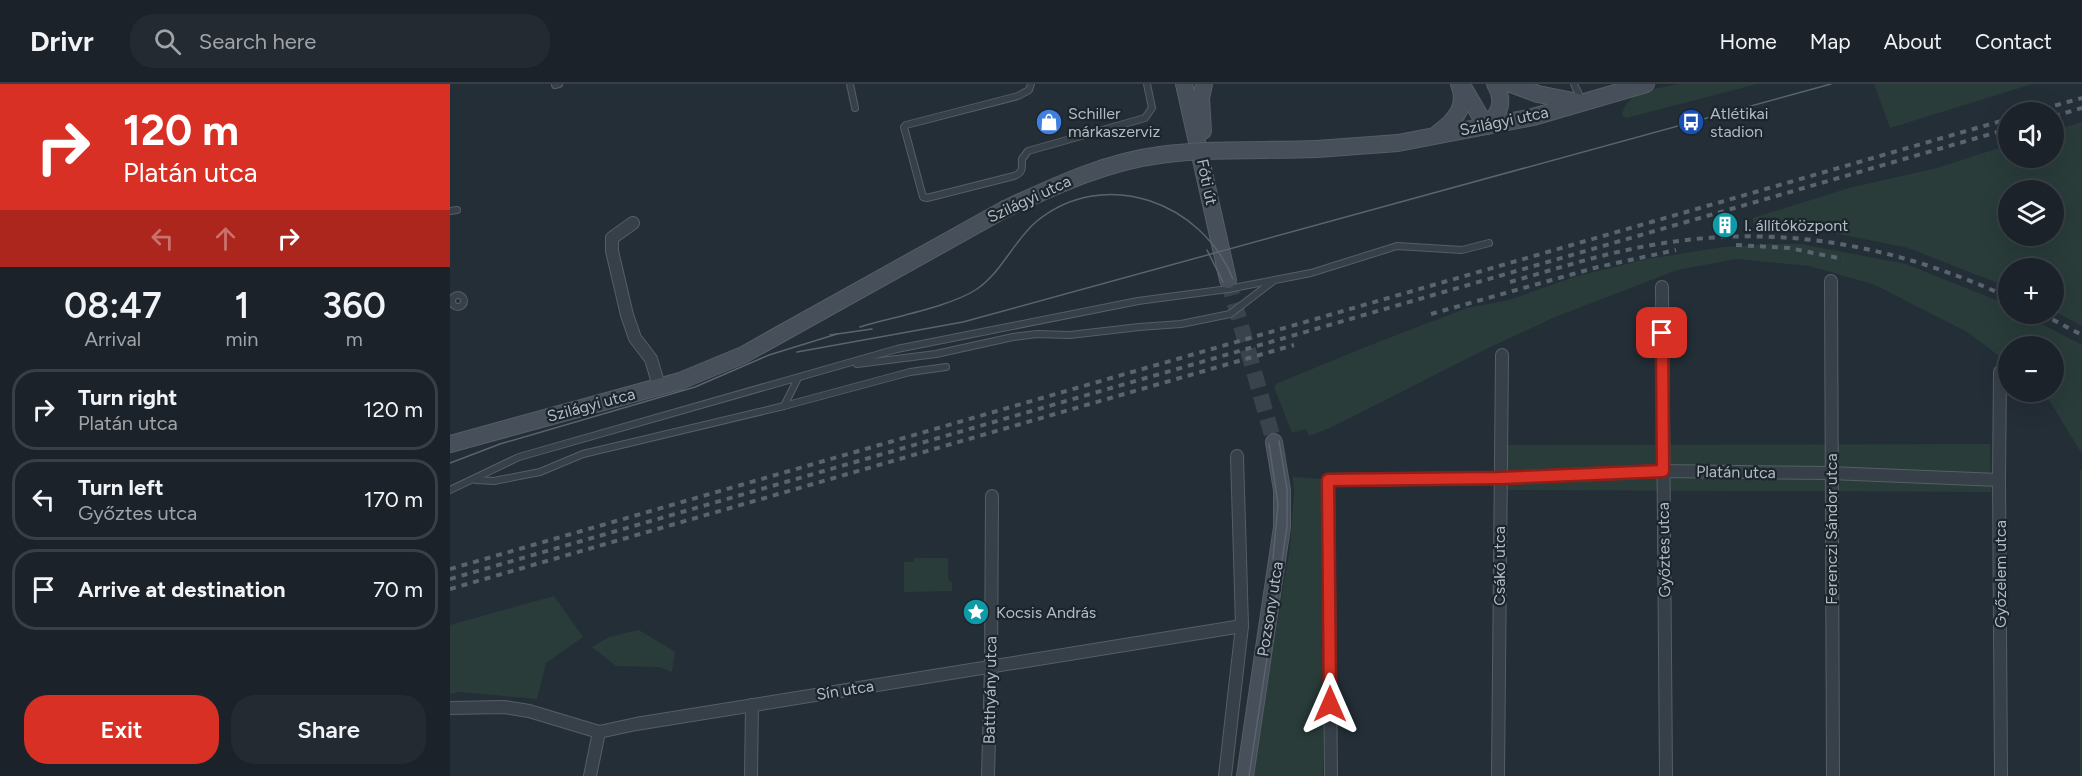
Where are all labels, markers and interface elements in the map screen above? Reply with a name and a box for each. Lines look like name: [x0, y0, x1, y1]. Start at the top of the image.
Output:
search box: [130, 14, 550, 68]
text: Drivr: [30, 24, 94, 58]
icon: search: [151, 25, 184, 58]
text: Search here: [199, 28, 316, 55]
text: Home: [1720, 29, 1777, 54]
text: Map: [1810, 29, 1851, 54]
text: About: [1884, 29, 1942, 54]
text: Contact: [1975, 29, 2052, 54]
street label: Szilágyi utca: [1458, 102, 1550, 140]
map controls: [1998, 102, 2064, 402]
button: sound: [1998, 102, 2064, 168]
place label: Schiller márkaszerviz: [1068, 104, 1160, 141]
place label: Atlétikai stadion: [1710, 104, 1768, 141]
text: 120 m: [123, 105, 239, 156]
shop icon: Schiller márkaszerviz: [1034, 107, 1064, 137]
bus stop icon: Atlétikai stadion: [1676, 107, 1706, 137]
icon: right: [24, 108, 102, 186]
text: Platán utca: [123, 156, 258, 189]
street label: Fóti út: [1193, 157, 1221, 207]
street label: Szilágyi utca: [984, 171, 1074, 227]
button: layers: [1998, 180, 2064, 246]
building icon: I. állítóközpont: [1710, 210, 1740, 240]
place label: I. állítóközpont: [1744, 216, 1848, 235]
icon: left: [146, 222, 179, 255]
icon: ahead: [209, 222, 242, 255]
icon: right: [272, 222, 305, 255]
button: +: [1998, 258, 2064, 324]
text: 08:47: [64, 284, 162, 327]
text: 1: [234, 284, 250, 327]
text: 360: [322, 284, 386, 327]
pin: [1636, 307, 1687, 358]
icon: arrive: [1645, 316, 1678, 349]
text: Arrival: [85, 327, 141, 351]
text: min: [226, 327, 258, 351]
text: m: [346, 327, 363, 351]
button: −: [1998, 336, 2064, 402]
text: Turn right: [78, 384, 177, 411]
street label: Szilágyi utca: [545, 384, 637, 426]
icon: right: [27, 393, 60, 426]
text: 120 m: [363, 396, 423, 423]
text: Platán utca: [78, 411, 178, 435]
street label: Ferenczi Sándor utca: [1822, 453, 1841, 605]
street label: Platán utca: [1696, 462, 1776, 482]
text: Turn left: [78, 474, 164, 501]
icon: left: [27, 483, 60, 516]
text: 170 m: [364, 486, 423, 513]
text: Győztes utca: [78, 501, 197, 525]
street label: Győztes utca: [1654, 502, 1674, 598]
street label: Győzelem utca: [1991, 520, 2010, 628]
street label: Csákó utca: [1490, 526, 1509, 606]
street label: Pozsony utca: [1253, 560, 1287, 658]
icon: arrive: [27, 573, 60, 606]
text: Arrive at destination: [78, 576, 286, 603]
text: 70 m: [373, 576, 423, 603]
place icon: Kocsis András: [961, 597, 991, 627]
place label: Kocsis András: [996, 603, 1096, 622]
street label: Batthyány utca: [980, 636, 1000, 744]
position arrow: [1298, 672, 1362, 736]
street label: Sín utca: [815, 676, 875, 704]
button: Exit: [24, 695, 219, 764]
button: Share: [231, 695, 426, 764]

